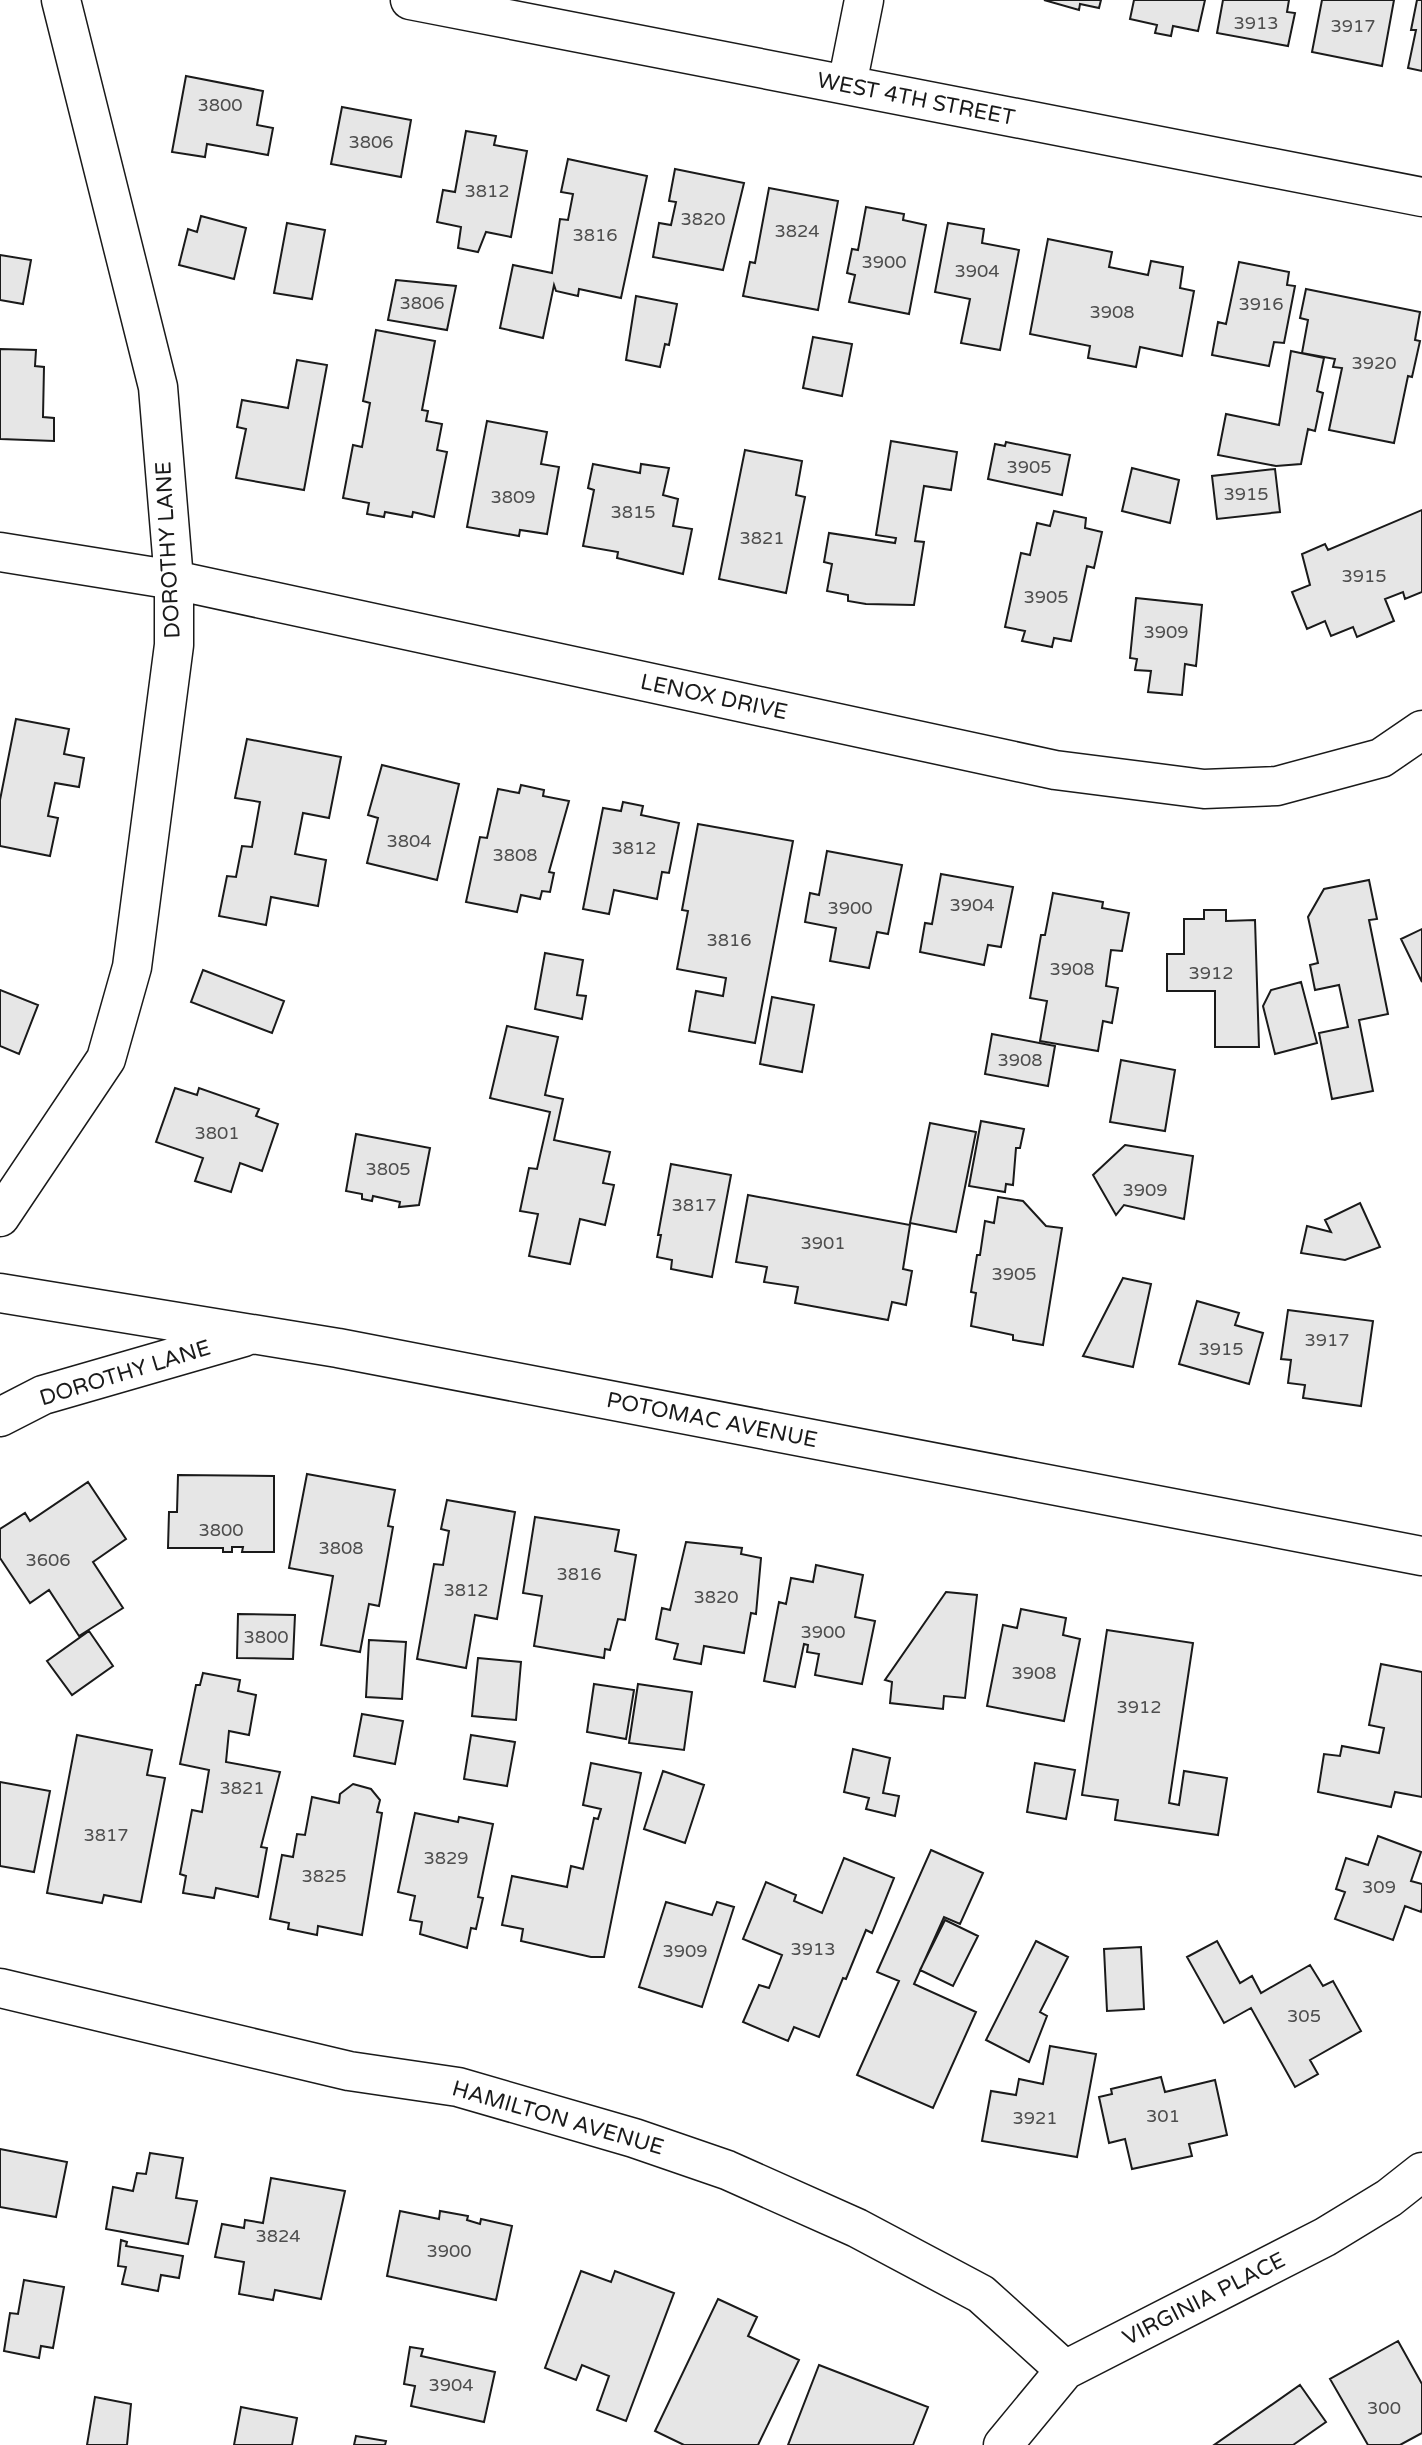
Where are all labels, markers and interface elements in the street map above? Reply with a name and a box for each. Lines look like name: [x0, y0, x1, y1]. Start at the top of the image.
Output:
house number: 3913: [1233, 12, 1279, 34]
house number: 3917: [1330, 15, 1376, 37]
street label: WEST 4TH STREET: [815, 67, 1018, 131]
house number: 3800: [197, 94, 243, 116]
house number: 3806: [348, 131, 394, 153]
house number: 3812: [464, 180, 510, 202]
house number: 3820: [680, 208, 726, 230]
house number: 3824: [774, 220, 820, 242]
house number: 3816: [572, 224, 618, 246]
house number: 3900: [861, 251, 907, 273]
house number: 3904: [954, 260, 1000, 282]
house number: 3806: [399, 292, 445, 314]
house number: 3916: [1238, 293, 1284, 315]
house number: 3908: [1089, 301, 1135, 323]
house number: 3920: [1351, 352, 1397, 374]
house number: 3905: [1006, 456, 1052, 478]
street label: DOROTHY LANE: [150, 461, 186, 639]
house number: 3915: [1223, 483, 1269, 505]
house number: 3809: [490, 486, 536, 508]
house number: 3815: [610, 501, 656, 523]
house number: 3821: [739, 527, 785, 549]
house number: 3915: [1341, 565, 1387, 587]
house number: 3905: [1023, 586, 1069, 608]
house number: 3909: [1143, 621, 1189, 643]
street label: LENOX DRIVE: [638, 669, 790, 725]
house number: 3804: [386, 830, 432, 852]
house number: 3812: [611, 837, 657, 859]
house number: 3808: [492, 844, 538, 866]
house number: 3904: [949, 894, 995, 916]
house number: 3900: [827, 897, 873, 919]
house number: 3816: [706, 929, 752, 951]
house number: 3908: [1049, 958, 1095, 980]
house number: 3912: [1188, 962, 1234, 984]
house number: 3908: [997, 1049, 1043, 1071]
house number: 3801: [194, 1122, 240, 1144]
house number: 3805: [365, 1158, 411, 1180]
house number: 3909: [1122, 1179, 1168, 1201]
house number: 3817: [671, 1194, 717, 1216]
house number: 3901: [800, 1232, 846, 1254]
house number: 3905: [991, 1263, 1037, 1285]
house number: 3917: [1304, 1329, 1350, 1351]
street label: DOROTHY LANE: [36, 1335, 214, 1411]
house number: 3915: [1198, 1338, 1244, 1360]
street label: POTOMAC AVENUE: [604, 1387, 820, 1453]
house number: 3800: [198, 1519, 244, 1541]
house number: 3808: [318, 1537, 364, 1559]
house number: 3606: [25, 1549, 71, 1571]
house number: 3816: [556, 1563, 602, 1585]
house number: 3812: [443, 1579, 489, 1601]
house number: 3820: [693, 1586, 739, 1608]
house number: 3900: [800, 1621, 846, 1643]
house number: 3800: [243, 1626, 289, 1648]
house number: 3908: [1011, 1662, 1057, 1684]
house number: 3912: [1116, 1696, 1162, 1718]
house number: 3821: [219, 1777, 265, 1799]
house number: 3817: [83, 1824, 129, 1846]
house number: 3829: [423, 1847, 469, 1869]
house number: 3825: [301, 1865, 347, 1887]
house number: 309: [1362, 1876, 1396, 1898]
house number: 3913: [790, 1938, 836, 1960]
house number: 3909: [662, 1940, 708, 1962]
house number: 305: [1287, 2005, 1321, 2027]
street label: HAMILTON AVENUE: [449, 2075, 667, 2161]
house number: 301: [1146, 2105, 1180, 2127]
house number: 3921: [1012, 2107, 1058, 2129]
house number: 3824: [255, 2225, 301, 2247]
house number: 3900: [426, 2240, 472, 2262]
street label: VIRGINIA PLACE: [1119, 2247, 1289, 2351]
house number: 3904: [428, 2374, 474, 2396]
house number: 300: [1367, 2397, 1401, 2419]

